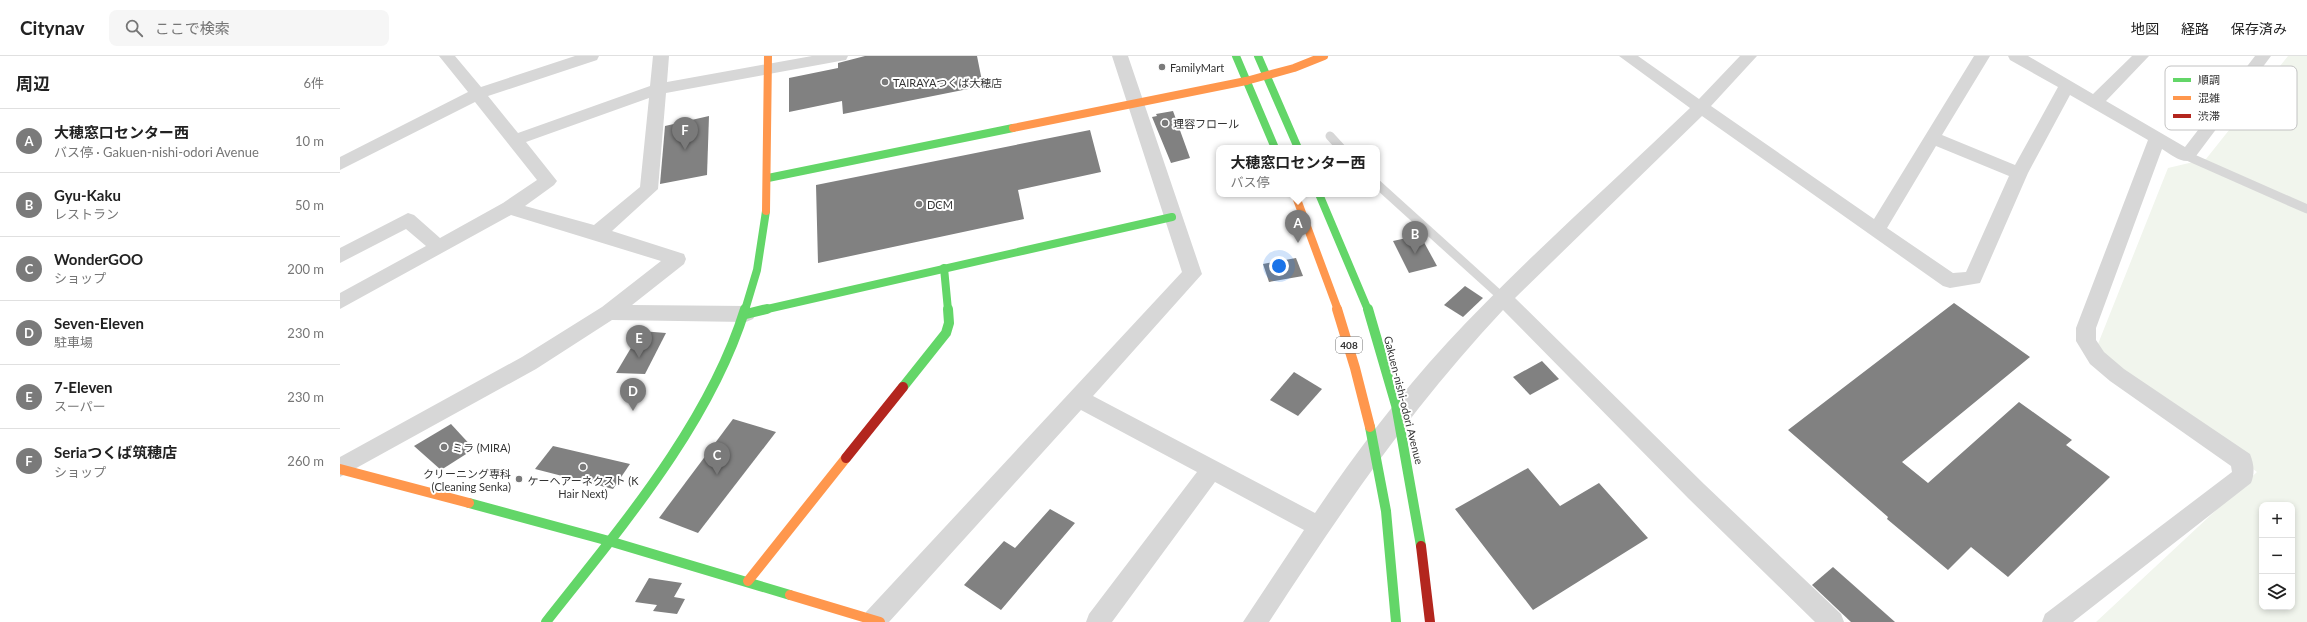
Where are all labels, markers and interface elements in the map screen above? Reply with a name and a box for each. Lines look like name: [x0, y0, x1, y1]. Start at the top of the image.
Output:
search box: [109, 10, 389, 46]
text: Citynav: [20, 16, 85, 39]
icon: search: [123, 17, 145, 39]
text: ここで検索: [155, 19, 230, 37]
text: 地図: [2131, 20, 2159, 37]
text: 経路: [2181, 20, 2209, 37]
text: 保存済み: [2231, 20, 2287, 37]
place label: FamilyMart: [1170, 61, 1224, 74]
marker: FamilyMart: [1157, 62, 1167, 72]
legend: [2165, 66, 2297, 130]
text: 周辺: [16, 73, 50, 94]
text: 順調: [2198, 73, 2220, 86]
text: 6件: [303, 75, 324, 91]
place label: TAIRAYAつくば大穂店: [893, 76, 1002, 89]
marker: TAIRAYAつくば大穂店: [880, 77, 890, 87]
text: 混雑: [2198, 91, 2220, 104]
text: 渋滞: [2198, 109, 2220, 122]
pin: F: [672, 117, 698, 150]
place label: 理容フロール: [1173, 117, 1239, 130]
marker: 理容フロール: [1160, 118, 1170, 128]
text: 大穂窓口センター西: [54, 123, 189, 141]
text: A: [24, 133, 34, 149]
text: 10 m: [295, 133, 324, 149]
text: バス停 · Gakuen-nishi-odori Avenue: [54, 144, 259, 160]
popup: [1216, 145, 1380, 197]
text: 大穂窓口センター西: [1230, 153, 1366, 171]
text: バス停: [1230, 174, 1270, 190]
text: Gyu-Kaku: [54, 186, 121, 204]
text: B: [25, 197, 33, 213]
text: 50 m: [295, 197, 324, 213]
place label: DCM: [927, 198, 953, 211]
marker: DCM: [914, 199, 924, 209]
text: レストラン: [54, 206, 119, 222]
pin: A: [1285, 210, 1311, 243]
pin: B: [1402, 221, 1428, 254]
text: WonderGOO: [54, 250, 143, 268]
your location: [1269, 256, 1289, 276]
text: C: [25, 261, 33, 277]
text: 200 m: [287, 261, 324, 277]
text: ショップ: [54, 270, 106, 286]
text: Seven-Eleven: [54, 314, 144, 332]
text: D: [24, 325, 34, 341]
text: 230 m: [287, 325, 324, 341]
pin: E: [626, 325, 652, 358]
text: 駐車場: [54, 334, 93, 350]
street label: Gakuen-nishi-odori Avenue: [1382, 334, 1426, 466]
road number: 408: [1336, 337, 1362, 353]
text: 7-Eleven: [54, 378, 113, 396]
pin: D: [620, 378, 646, 411]
text: E: [25, 389, 33, 405]
text: 230 m: [287, 389, 324, 405]
text: スーパー: [54, 398, 106, 414]
place label: ミラ (MIRA): [452, 441, 510, 454]
marker: ミラ (MIRA): [439, 442, 449, 452]
pin: C: [704, 442, 730, 475]
text: Seriaつくば筑穂店: [54, 443, 177, 461]
text: F: [25, 453, 33, 469]
text: 260 m: [287, 453, 324, 469]
marker: ケーヘアーネクスト (K Hair Next): [578, 462, 588, 472]
text: ショップ: [54, 464, 106, 480]
place label: クリーニング専科 (Cleaning Senka): [423, 467, 511, 493]
marker: クリーニング専科 (Cleaning Senka): [514, 474, 524, 484]
place label: ケーヘアーネクスト (K Hair Next): [527, 474, 639, 500]
map controls: [2259, 502, 2295, 610]
button: +: [2259, 502, 2295, 538]
button: −: [2259, 538, 2295, 574]
button: layers: [2259, 574, 2295, 610]

